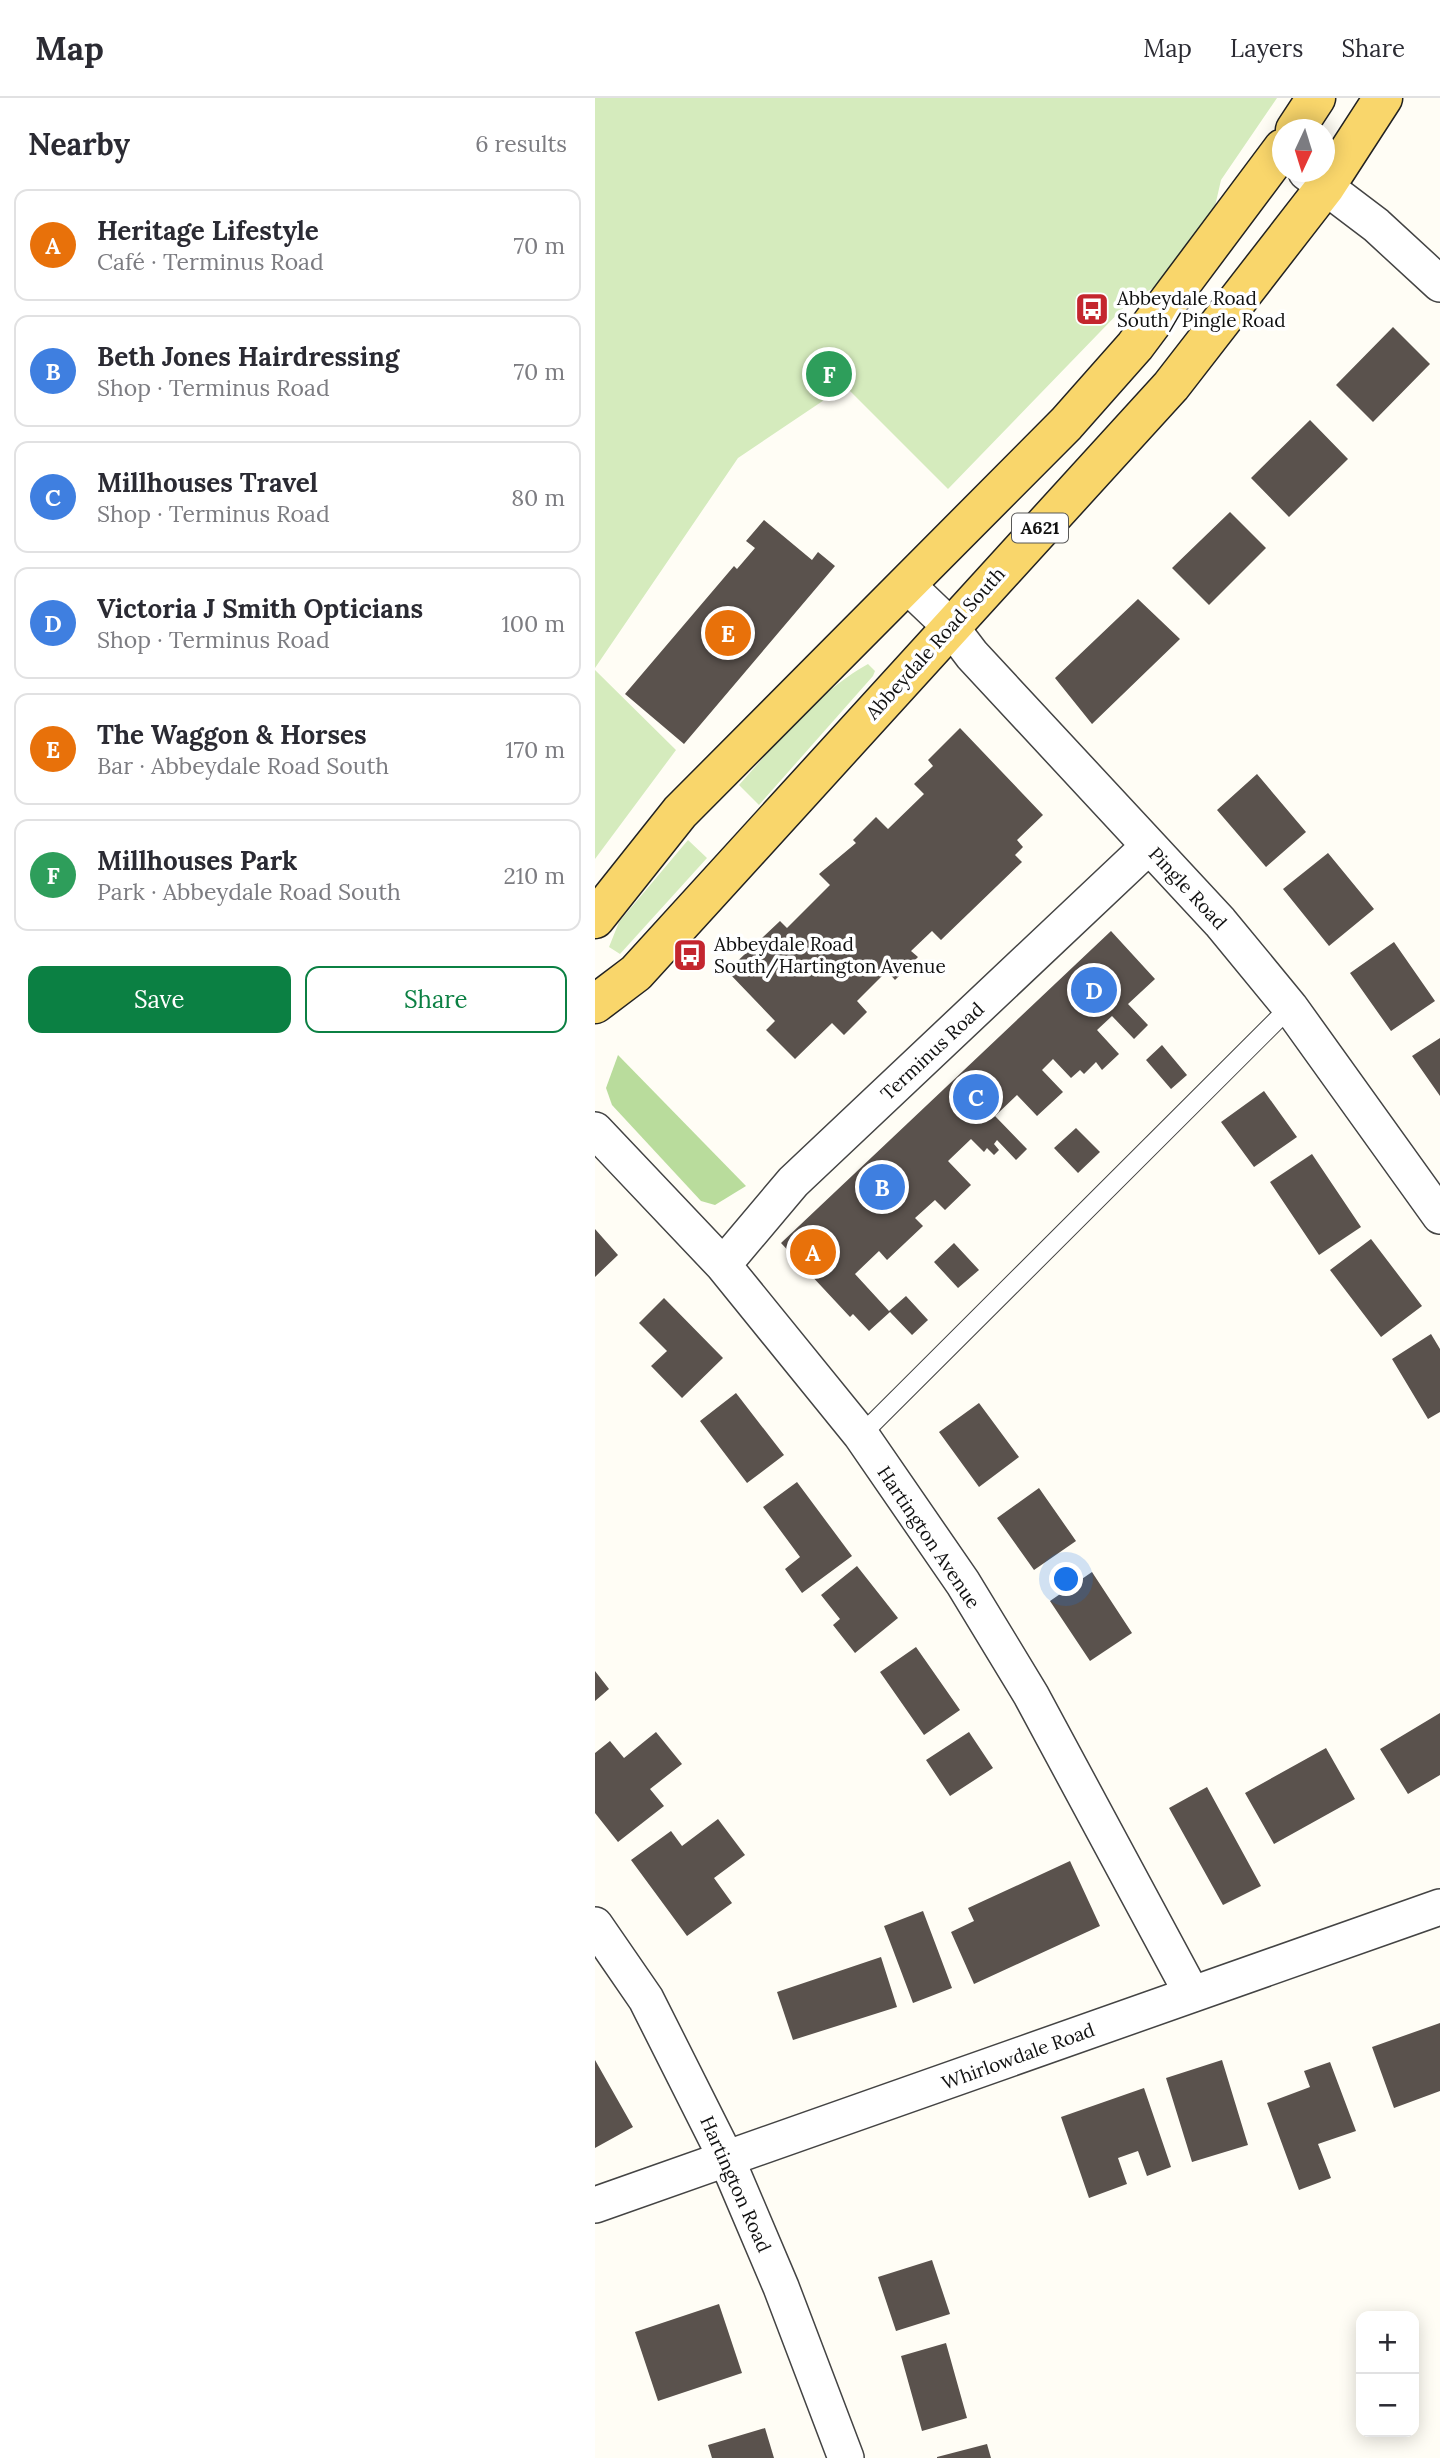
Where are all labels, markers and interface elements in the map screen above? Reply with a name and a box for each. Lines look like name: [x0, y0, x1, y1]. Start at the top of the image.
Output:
text: Map: [35, 27, 104, 69]
text: Map: [1143, 33, 1192, 64]
text: Layers: [1230, 33, 1303, 64]
text: Share: [1341, 33, 1405, 64]
north arrow: [1272, 119, 1335, 182]
text: Nearby: [28, 125, 130, 163]
text: 6 results: [475, 129, 567, 158]
text: Heritage Lifestyle: [97, 214, 319, 247]
text: A: [45, 231, 61, 260]
text: 70 m: [514, 231, 565, 260]
text: Café · Terminus Road: [97, 247, 324, 276]
place label: Abbeydale Road South/Pingle Road: [1116, 286, 1286, 333]
bus stop icon: Abbeydale Road South/Pingle Road: [1073, 290, 1111, 328]
text: Beth Jones Hairdressing: [97, 340, 399, 373]
pin: F: [806, 348, 852, 400]
text: B: [45, 357, 61, 386]
text: 70 m: [514, 357, 565, 386]
text: Shop · Terminus Road: [97, 373, 330, 402]
text: Millhouses Travel: [97, 466, 318, 499]
text: C: [45, 483, 61, 512]
text: 80 m: [511, 483, 565, 512]
text: Shop · Terminus Road: [97, 499, 330, 528]
road number: A621: [1012, 514, 1068, 542]
street label: Abbeydale Road South: [860, 562, 1010, 725]
text: Victoria J Smith Opticians: [97, 592, 423, 625]
pin: E: [705, 607, 751, 659]
text: D: [44, 609, 62, 638]
text: 100 m: [501, 609, 565, 638]
text: Shop · Terminus Road: [97, 625, 330, 654]
text: The Waggon & Horses: [97, 718, 367, 751]
text: E: [46, 735, 60, 764]
text: 170 m: [505, 735, 565, 764]
text: Bar · Abbeydale Road South: [97, 751, 389, 780]
street label: Pingle Road: [1144, 842, 1232, 934]
text: Millhouses Park: [97, 844, 297, 877]
text: F: [46, 861, 60, 890]
text: 210 m: [503, 861, 565, 890]
text: Park · Abbeydale Road South: [97, 877, 401, 906]
place label: Abbeydale Road South/Hartington Avenue: [713, 932, 946, 979]
bus stop icon: Abbeydale Road South/Hartington Avenue: [671, 936, 709, 974]
pin: D: [1071, 964, 1117, 1016]
button: Save: [28, 966, 291, 1033]
button: Share: [305, 966, 567, 1033]
street label: Terminus Road: [875, 997, 989, 1105]
pin: C: [953, 1071, 999, 1123]
pin: B: [859, 1161, 905, 1213]
pin: A: [790, 1226, 836, 1278]
street label: Hartington Avenue: [872, 1461, 986, 1613]
your location: [1049, 1562, 1083, 1596]
street label: Whirlowdale Road: [938, 2017, 1098, 2095]
street label: Hartington Road: [695, 2112, 777, 2256]
map controls: [1356, 2311, 1419, 2437]
button: +: [1356, 2311, 1419, 2374]
button: −: [1356, 2374, 1419, 2437]

